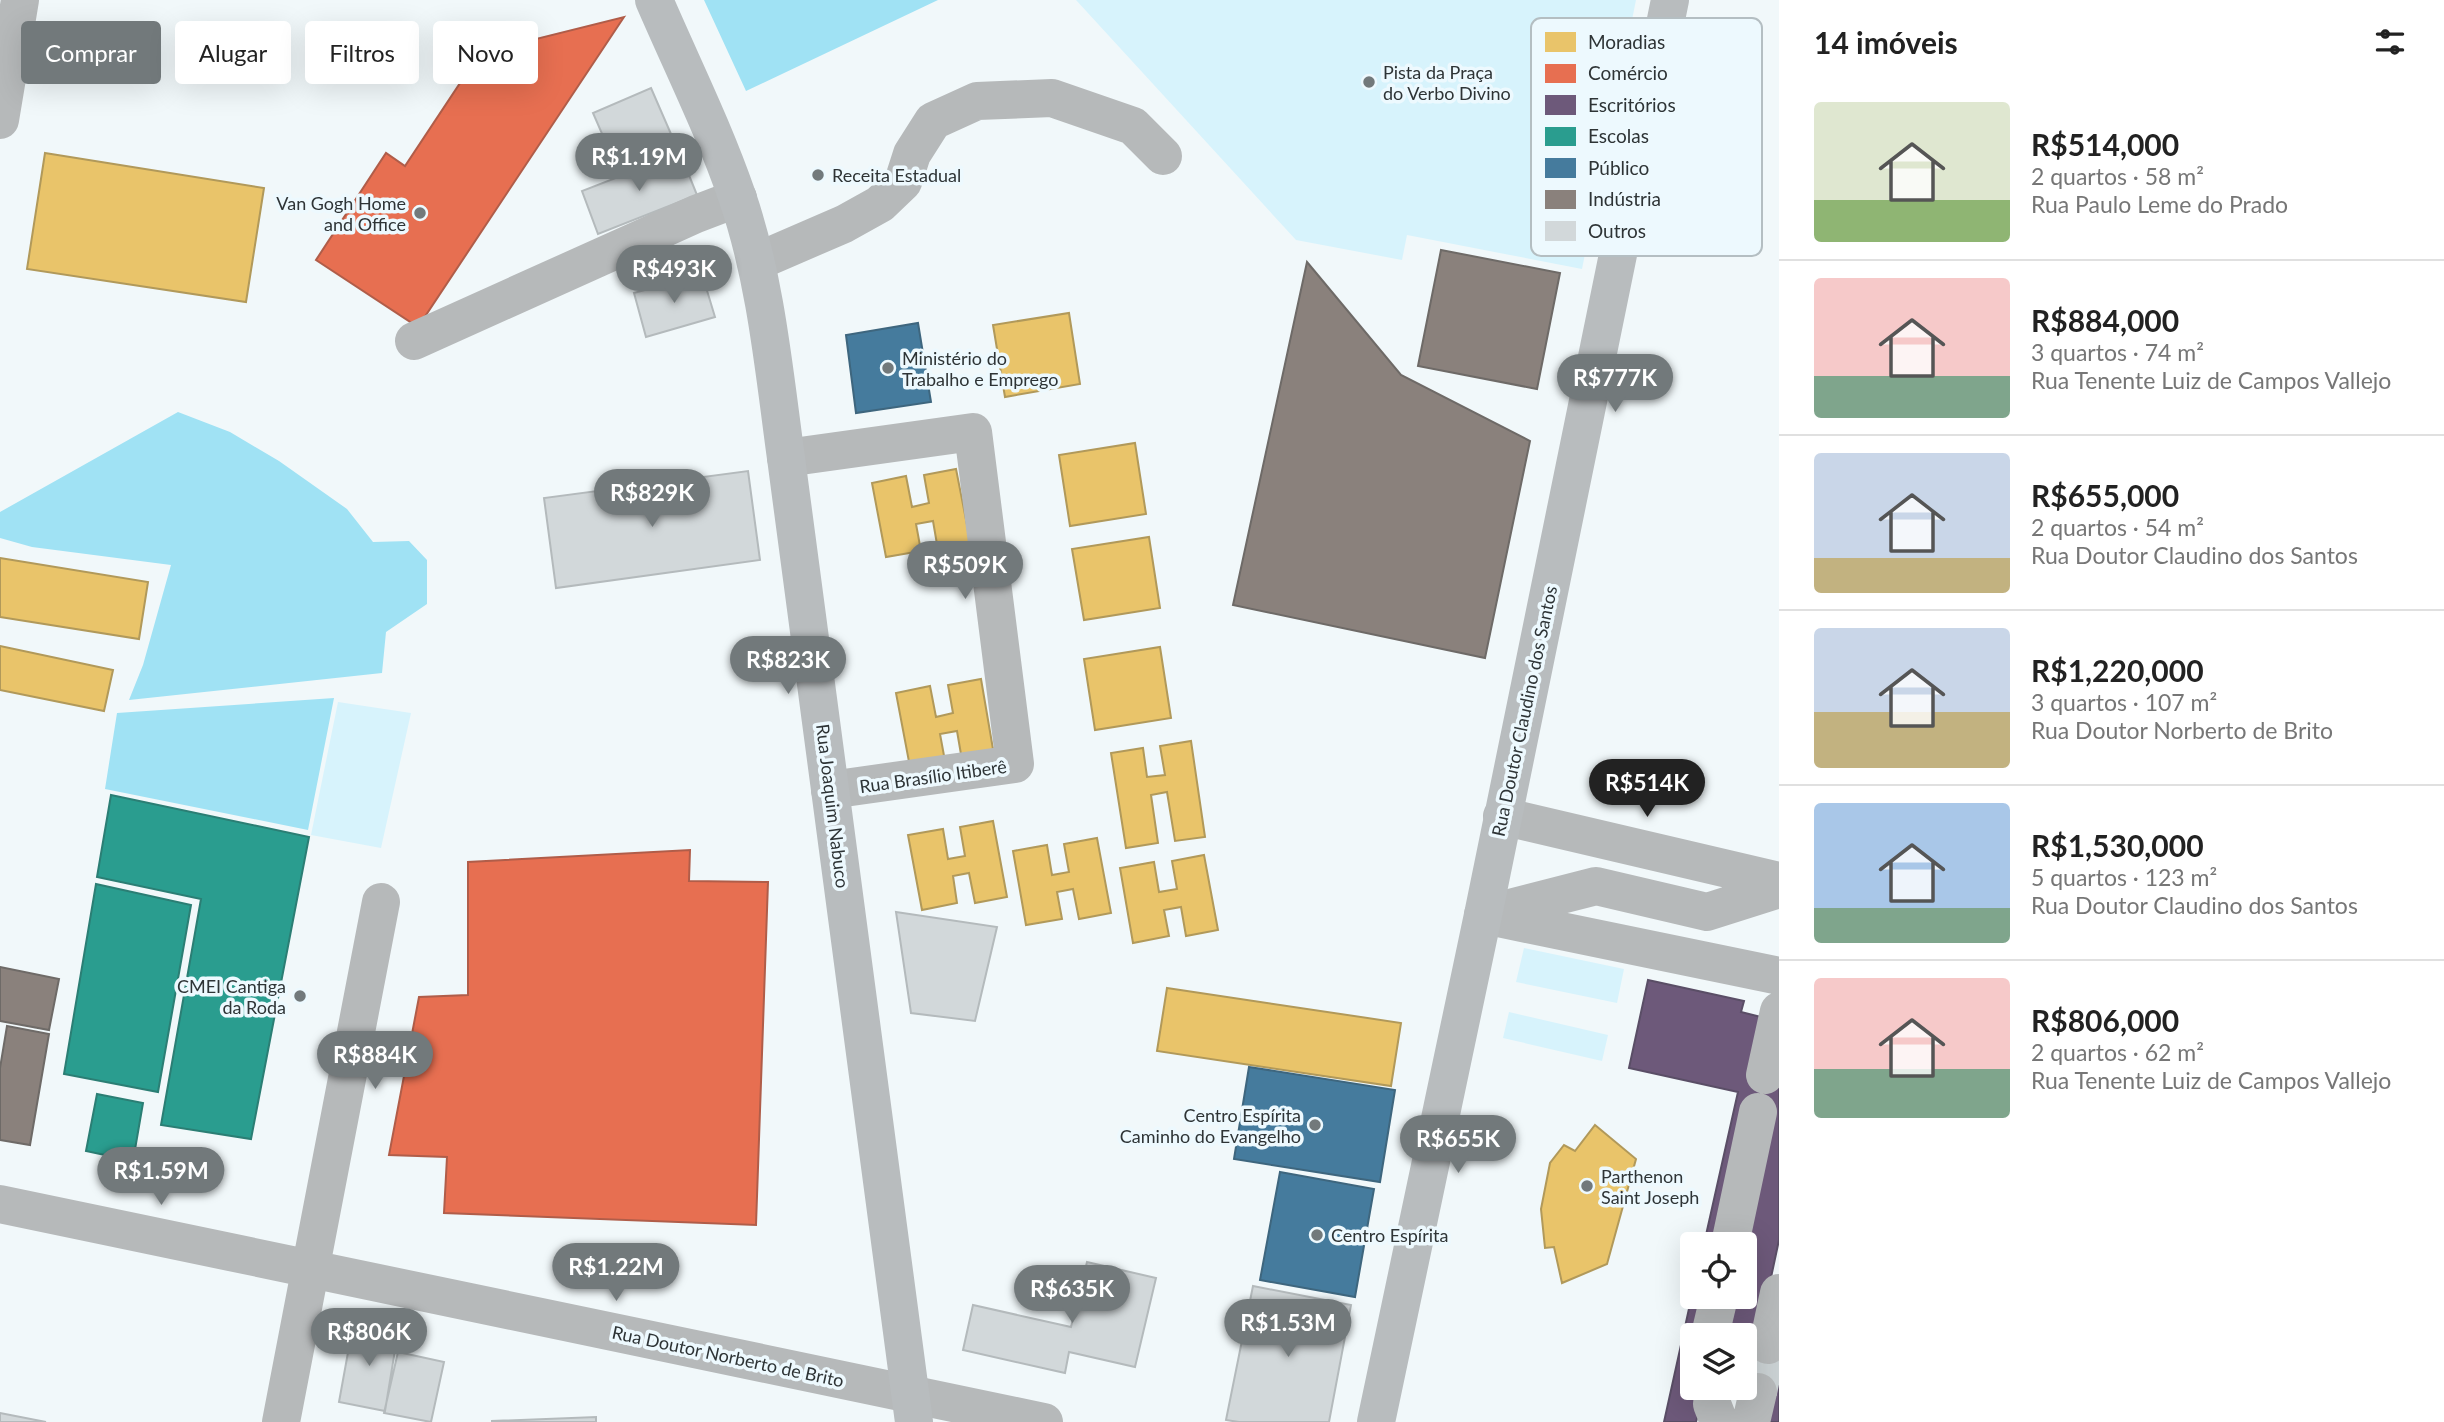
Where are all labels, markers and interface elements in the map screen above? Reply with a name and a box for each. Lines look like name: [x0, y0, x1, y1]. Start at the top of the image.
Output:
legend: [1531, 18, 1762, 256]
chip: Comprar: [21, 21, 161, 84]
chip: Alugar: [175, 21, 291, 84]
chip: Filtros: [305, 21, 419, 84]
chip: Novo: [433, 21, 538, 84]
icon: filters: [2371, 23, 2409, 61]
text: 14 imóveis: [1814, 24, 1958, 60]
text: Moradias: [1588, 30, 1665, 53]
place label: Pista da Praça do Verbo Divino: [1383, 61, 1511, 104]
text: Comércio: [1588, 61, 1668, 84]
marker: Pista da Praça do Verbo Divino: [1361, 74, 1377, 90]
text: Escritórios: [1588, 93, 1676, 116]
text: Escolas: [1588, 124, 1649, 147]
text: R$514,000: [2031, 126, 2179, 162]
icon: home: [1870, 130, 1954, 214]
pin: R$1.19M: [574, 134, 704, 193]
text: R$1.19M: [591, 142, 687, 170]
text: Público: [1588, 156, 1649, 179]
text: 2 quartos · 58 m²: [2031, 162, 2204, 190]
place label: Receita Estadual: [832, 164, 961, 186]
marker: Receita Estadual: [810, 167, 826, 183]
text: Indústria: [1588, 187, 1661, 210]
text: Rua Paulo Leme do Prado: [2031, 190, 2288, 218]
place label: Van Gogh Home and Office: [276, 192, 406, 235]
marker: Van Gogh Home and Office: [412, 205, 428, 221]
text: Outros: [1588, 219, 1646, 242]
pin: R$493K: [617, 246, 731, 305]
text: R$493K: [632, 254, 716, 282]
text: R$884,000: [2031, 302, 2179, 338]
icon: home: [1870, 306, 1954, 390]
text: 3 quartos · 74 m²: [2031, 338, 2204, 366]
place label: Ministério do Trabalho e Emprego: [902, 347, 1058, 390]
pin: R$777K: [1558, 354, 1672, 414]
marker: Ministério do Trabalho e Emprego: [880, 360, 896, 376]
text: R$777K: [1573, 363, 1657, 391]
text: Rua Tenente Luiz de Campos Vallejo: [2031, 366, 2391, 394]
pin: R$829K: [595, 470, 709, 529]
text: R$655,000: [2031, 477, 2179, 513]
text: R$829K: [610, 478, 694, 506]
icon: home: [1870, 481, 1954, 565]
text: 2 quartos · 54 m²: [2031, 513, 2204, 541]
text: Rua Doutor Claudino dos Santos: [2031, 541, 2358, 569]
pin: R$509K: [908, 542, 1022, 601]
text: R$509K: [923, 550, 1007, 578]
street label: Rua Doutor Claudino dos Santos: [1487, 583, 1561, 838]
pin: R$823K: [731, 636, 845, 696]
text: R$823K: [746, 645, 830, 673]
text: R$1,220,000: [2031, 652, 2204, 688]
icon: home: [1870, 656, 1954, 740]
text: 3 quartos · 107 m²: [2031, 688, 2217, 716]
text: Rua Doutor Norberto de Brito: [2031, 716, 2333, 744]
street label: Rua Joaquim Nabuco: [812, 723, 854, 889]
street label: Rua Brasílio Itiberê: [858, 755, 1008, 797]
pin: R$514K: [1590, 760, 1704, 819]
text: R$514K: [1605, 768, 1689, 796]
text: R$1,530,000: [2031, 827, 2204, 863]
icon: home: [1870, 831, 1954, 915]
text: 5 quartos · 123 m²: [2031, 863, 2217, 891]
text: Rua Doutor Claudino dos Santos: [2031, 891, 2358, 919]
place label: CMEI Cantiga da Roda: [177, 975, 286, 1018]
marker: CMEI Cantiga da Roda: [292, 988, 308, 1004]
text: R$806,000: [2031, 1002, 2179, 1038]
icon: home: [1870, 1006, 1954, 1090]
pin: R$884K: [318, 1032, 432, 1091]
text: 2 quartos · 62 m²: [2031, 1038, 2204, 1066]
text: R$884K: [333, 1040, 417, 1068]
text: Rua Tenente Luiz de Campos Vallejo: [2031, 1066, 2391, 1094]
place label: Centro Espírita Caminho do Evangelho: [1120, 1104, 1301, 1147]
pin: R$655K: [1401, 1116, 1515, 1175]
marker: Centro Espírita Caminho do Evangelho: [1307, 1117, 1323, 1133]
text: R$655K: [1416, 1124, 1500, 1152]
pin: R$1.59M: [96, 1148, 226, 1207]
text: R$1.59M: [113, 1156, 209, 1184]
place label: Parthenon Saint Joseph: [1601, 1165, 1699, 1208]
marker: Parthenon Saint Joseph: [1579, 1178, 1595, 1194]
place label: Centro Espírita: [1331, 1224, 1448, 1246]
marker: Centro Espírita: [1309, 1227, 1325, 1243]
map controls: [1680, 1232, 1757, 1400]
button: locate: [1680, 1232, 1757, 1309]
pin: R$1.22M: [551, 1244, 681, 1303]
text: R$1.22M: [568, 1252, 664, 1280]
pin: R$635K: [1015, 1266, 1129, 1325]
text: R$635K: [1030, 1274, 1114, 1302]
pin: R$1.53M: [1223, 1300, 1353, 1359]
pin: R$806K: [312, 1308, 426, 1368]
text: R$1.53M: [1240, 1308, 1336, 1336]
text: R$806K: [327, 1317, 411, 1345]
street label: Rua Doutor Norberto de Brito: [610, 1321, 846, 1391]
button: layers: [1680, 1323, 1757, 1400]

